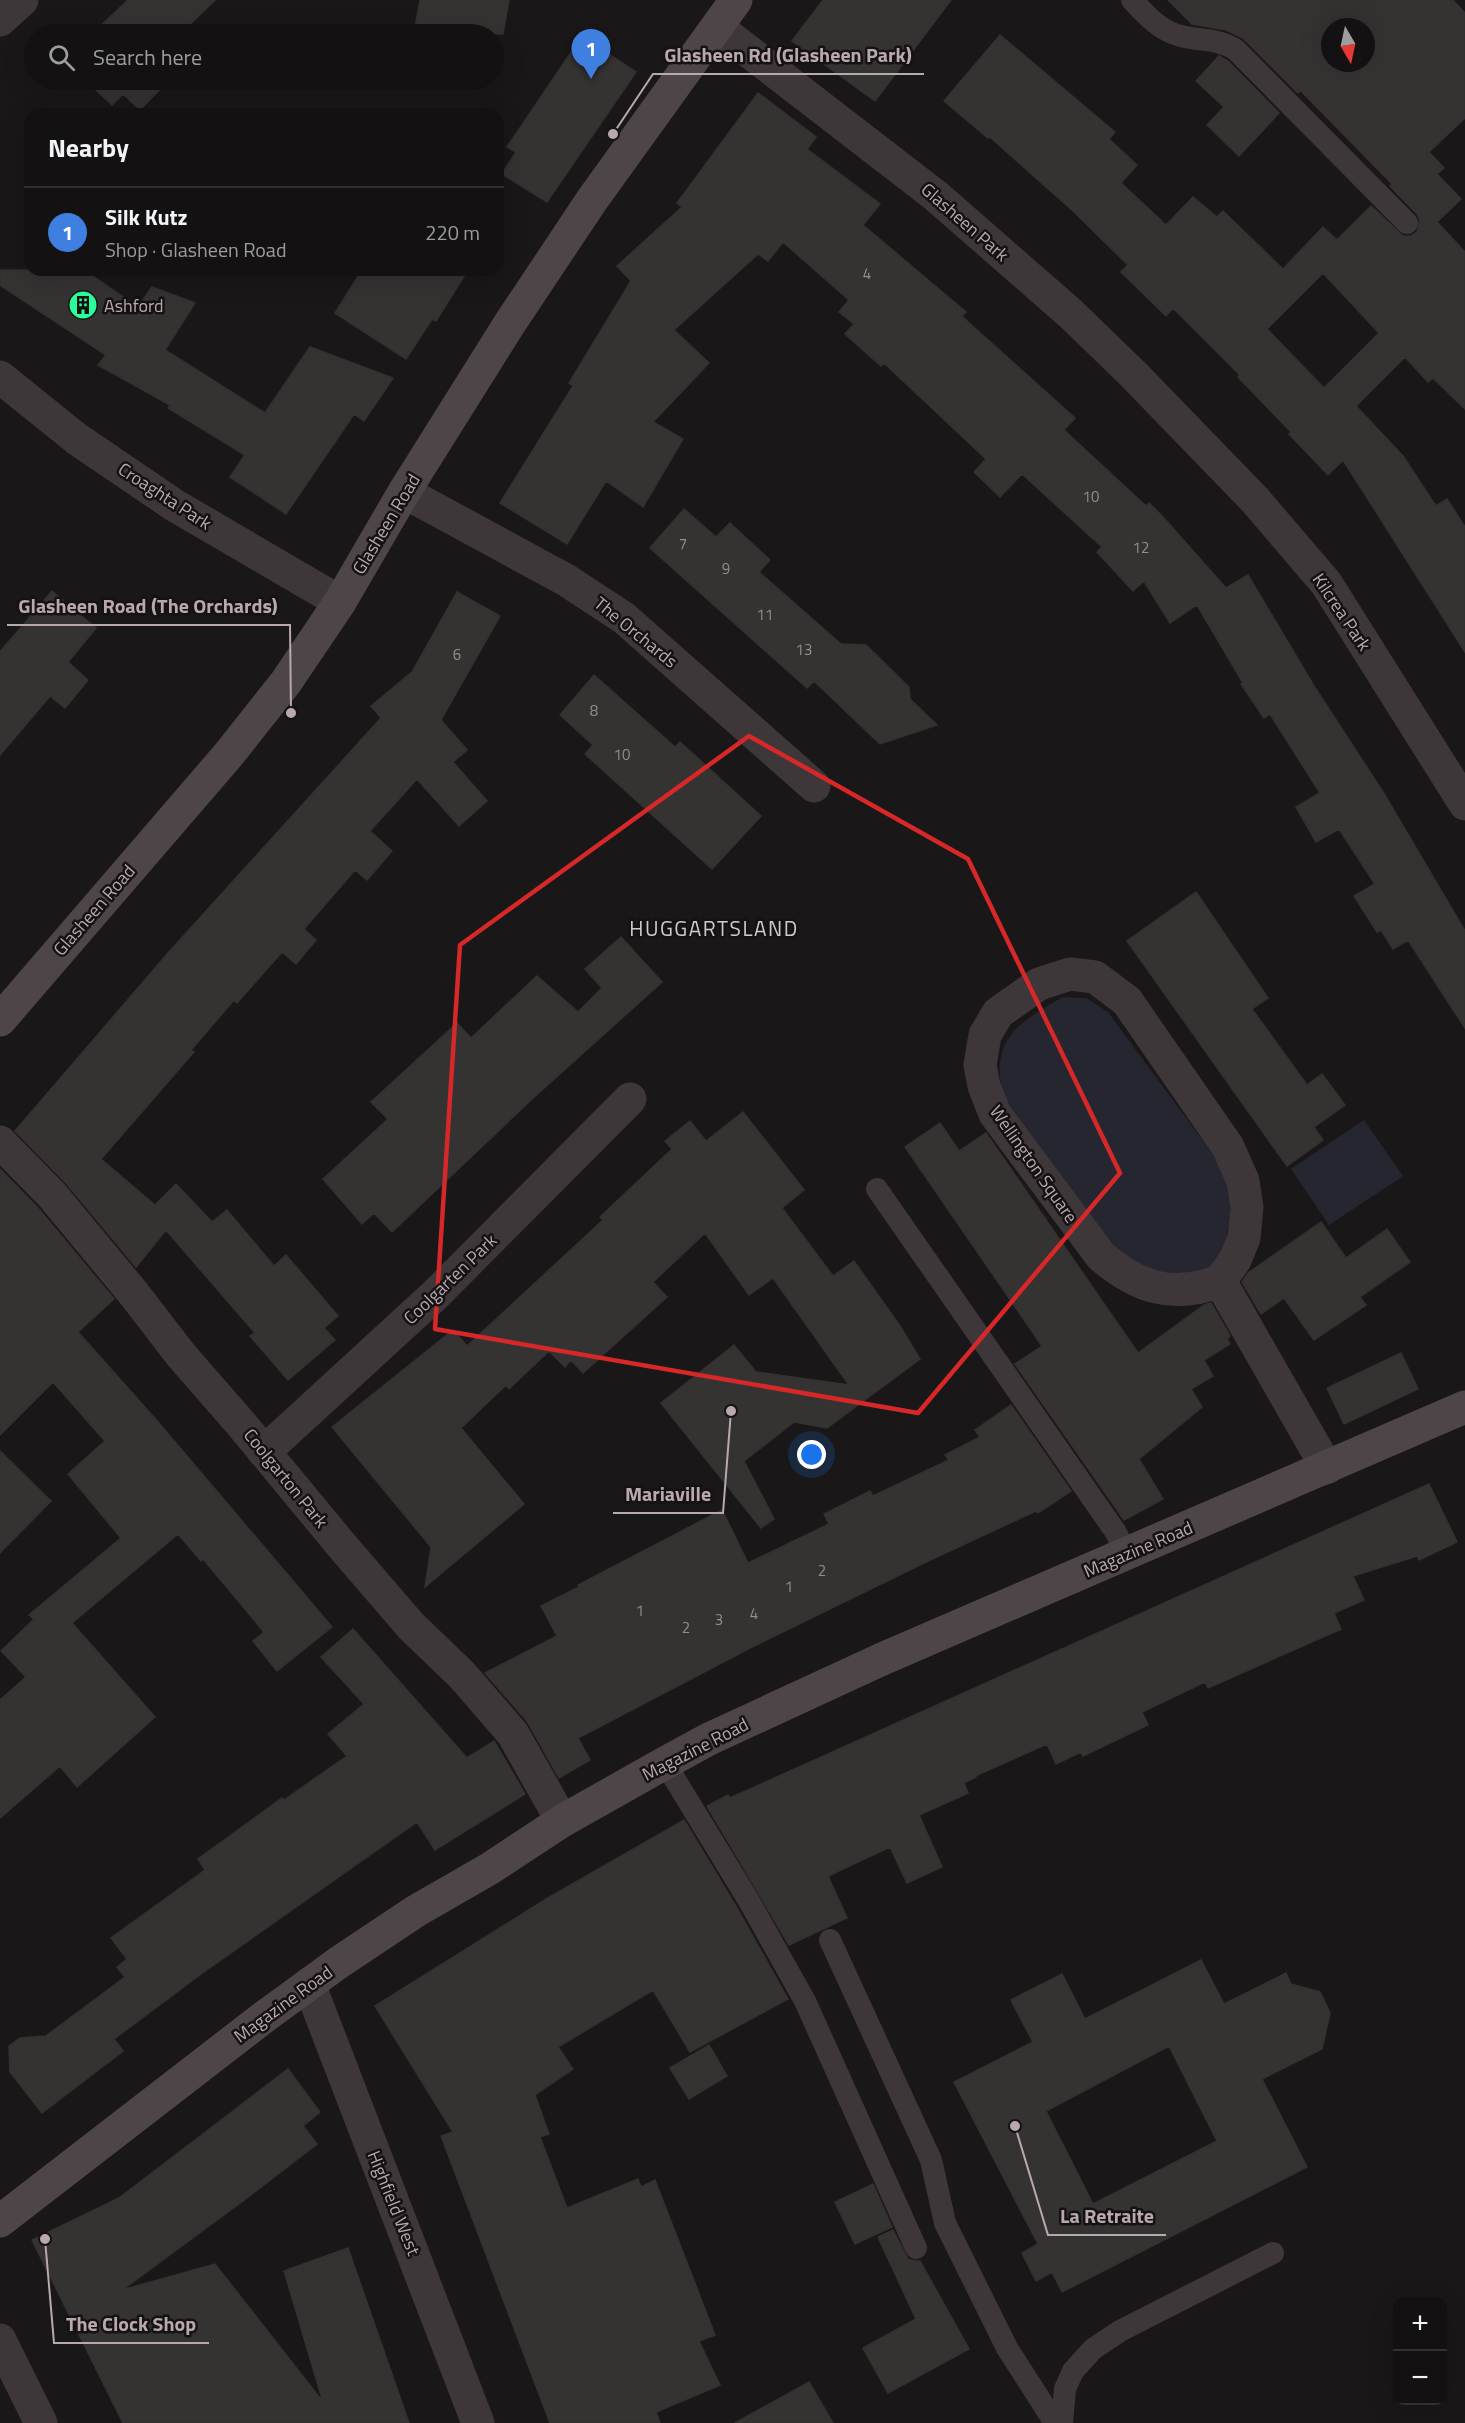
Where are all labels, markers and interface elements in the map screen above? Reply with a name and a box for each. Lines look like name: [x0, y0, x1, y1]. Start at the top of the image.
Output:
north arrow: [1321, 18, 1375, 72]
search box: [24, 24, 504, 90]
pin: 1: [572, 29, 610, 79]
callout: Glasheen Rd (Glasheen Park): [653, 36, 924, 74]
text: Glasheen Rd (Glasheen Park): [664, 39, 912, 70]
text: Search here: [93, 40, 202, 74]
icon: search: [45, 41, 78, 74]
text: Nearby: [48, 128, 129, 167]
street label: Glasheen Park: [915, 176, 1015, 268]
text: Silk Kutz: [105, 200, 188, 234]
text: 1: [62, 217, 73, 248]
text: 220 m: [425, 217, 480, 248]
text: Shop · Glasheen Road: [105, 234, 286, 265]
house number: 4: [863, 262, 871, 285]
building icon: Ashford: [67, 289, 99, 321]
place label: Ashford: [104, 292, 164, 319]
street label: Croaghta Park: [113, 456, 217, 537]
street label: Glasheen Road: [345, 469, 427, 579]
house number: 10: [1083, 485, 1099, 508]
house number: 7: [679, 532, 687, 555]
house number: 12: [1133, 536, 1149, 559]
house number: 9: [722, 557, 730, 580]
street label: Kilcrea Park: [1306, 568, 1378, 657]
callout: Glasheen Road (The Orchards): [7, 587, 290, 625]
text: Glasheen Road (The Orchards): [18, 590, 278, 621]
street label: The Orchards: [588, 590, 684, 674]
house number: 11: [757, 603, 773, 626]
house number: 13: [796, 638, 812, 661]
house number: 6: [453, 643, 461, 666]
house number: 8: [590, 699, 598, 722]
house number: 10: [614, 743, 630, 766]
street label: Glasheen Road: [47, 858, 141, 962]
district label: HUGGARTSLAND: [629, 912, 799, 944]
street label: Wellington Square: [983, 1100, 1085, 1228]
street label: Coolgarten Park: [397, 1227, 503, 1331]
street label: Coolgarton Park: [237, 1422, 335, 1534]
your location: [797, 1440, 826, 1469]
callout: Mariaville: [613, 1475, 723, 1513]
text: Mariaville: [625, 1478, 711, 1509]
street label: Magazine Road: [1079, 1514, 1197, 1584]
house number: 2: [818, 1559, 826, 1582]
house number: 1: [785, 1575, 793, 1598]
house number: 1: [636, 1599, 644, 1622]
house number: 4: [750, 1602, 758, 1625]
house number: 3: [715, 1608, 723, 1631]
house number: 2: [682, 1616, 690, 1639]
street label: Magazine Road: [637, 1711, 753, 1787]
street label: Magazine Road: [228, 1959, 338, 2049]
street label: Highfield West: [361, 2146, 428, 2260]
callout: La Retraite: [1048, 2197, 1166, 2235]
text: La Retraite: [1060, 2200, 1154, 2231]
map controls: [1393, 2297, 1447, 2405]
button: +: [1393, 2297, 1447, 2351]
callout: The Clock Shop: [54, 2305, 209, 2343]
text: The Clock Shop: [66, 2308, 196, 2339]
button: −: [1393, 2351, 1447, 2405]

